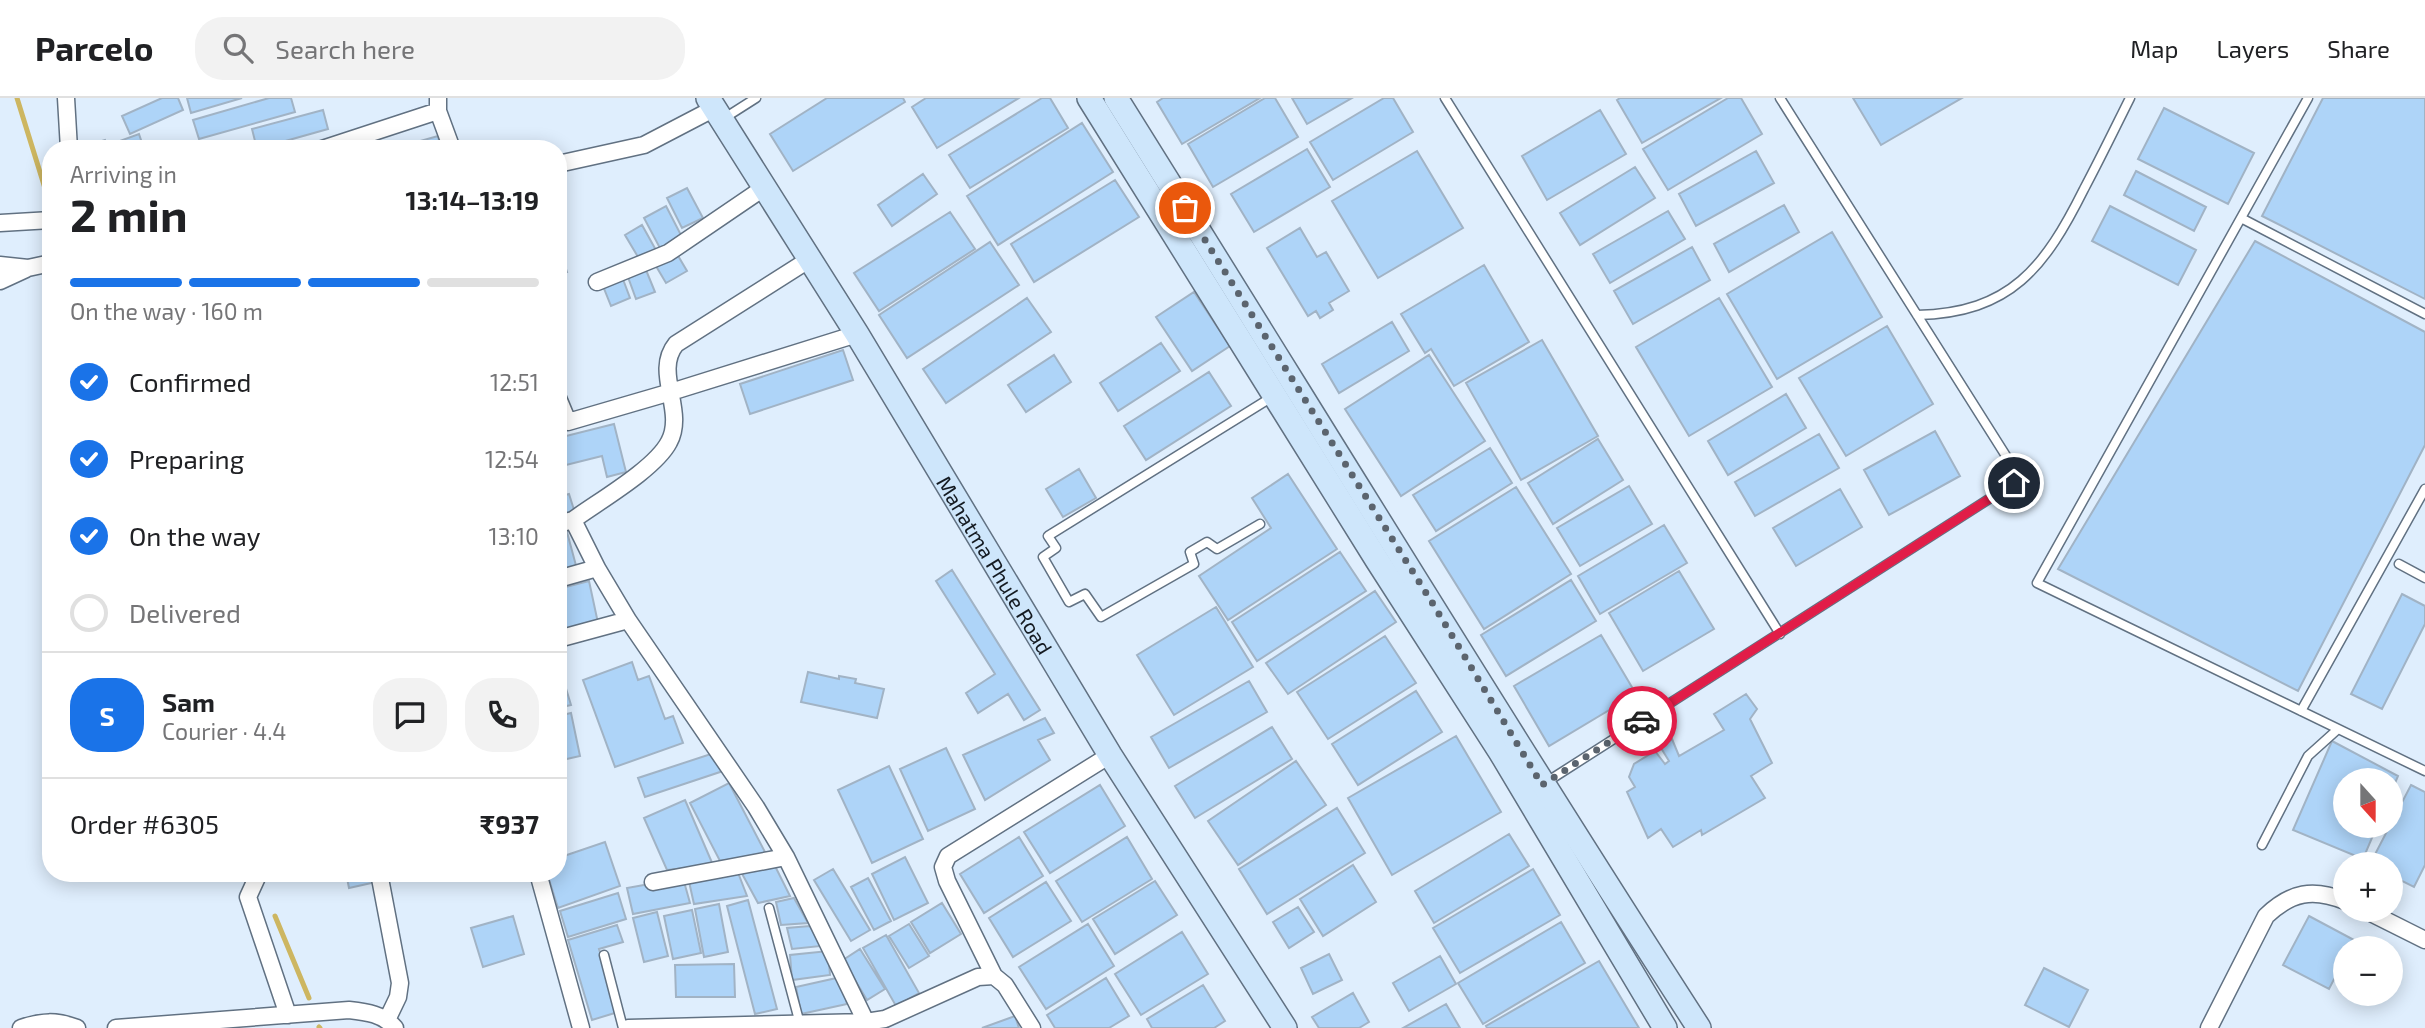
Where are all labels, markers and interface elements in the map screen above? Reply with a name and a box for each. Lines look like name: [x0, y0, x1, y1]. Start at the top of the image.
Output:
search box: [195, 17, 685, 80]
text: Parcelo: [35, 28, 153, 68]
icon: search: [219, 29, 257, 67]
text: Search here: [275, 33, 415, 64]
text: Map: [2130, 34, 2178, 63]
text: Layers: [2216, 34, 2289, 63]
text: Share: [2327, 34, 2390, 63]
text: Arriving in: [70, 160, 177, 188]
pin: [1155, 178, 1215, 238]
text: 13:14–13:19: [406, 184, 539, 215]
text: 2 min: [70, 186, 188, 241]
icon: bag: [1166, 189, 1204, 227]
text: On the way · 160 m: [70, 297, 263, 325]
icon: check: [70, 363, 108, 401]
text: Confirmed: [129, 366, 252, 397]
text: 12:51: [490, 368, 539, 396]
icon: check: [70, 440, 108, 478]
text: Preparing: [129, 443, 244, 474]
text: 12:54: [485, 445, 539, 473]
pin: [1984, 453, 2044, 513]
icon: home: [1995, 464, 2033, 502]
street label: Mahatma Phule Road: [932, 471, 1059, 658]
icon: check: [70, 517, 108, 555]
text: On the way: [129, 520, 260, 551]
text: 13:10: [489, 522, 539, 550]
text: Delivered: [129, 597, 241, 628]
button: chat: [373, 678, 447, 752]
button: phone: [465, 678, 539, 752]
text: Sam: [162, 686, 215, 717]
courier: [1607, 686, 1677, 756]
text: S: [99, 700, 115, 731]
icon: car: [1623, 702, 1661, 740]
text: Courier · 4.4: [162, 717, 286, 745]
north arrow: [2333, 768, 2403, 838]
map controls: [2333, 768, 2403, 1006]
text: Order #6305: [70, 808, 219, 839]
text: ₹937: [480, 808, 539, 839]
button: +: [2333, 852, 2403, 922]
button: −: [2333, 936, 2403, 1006]

